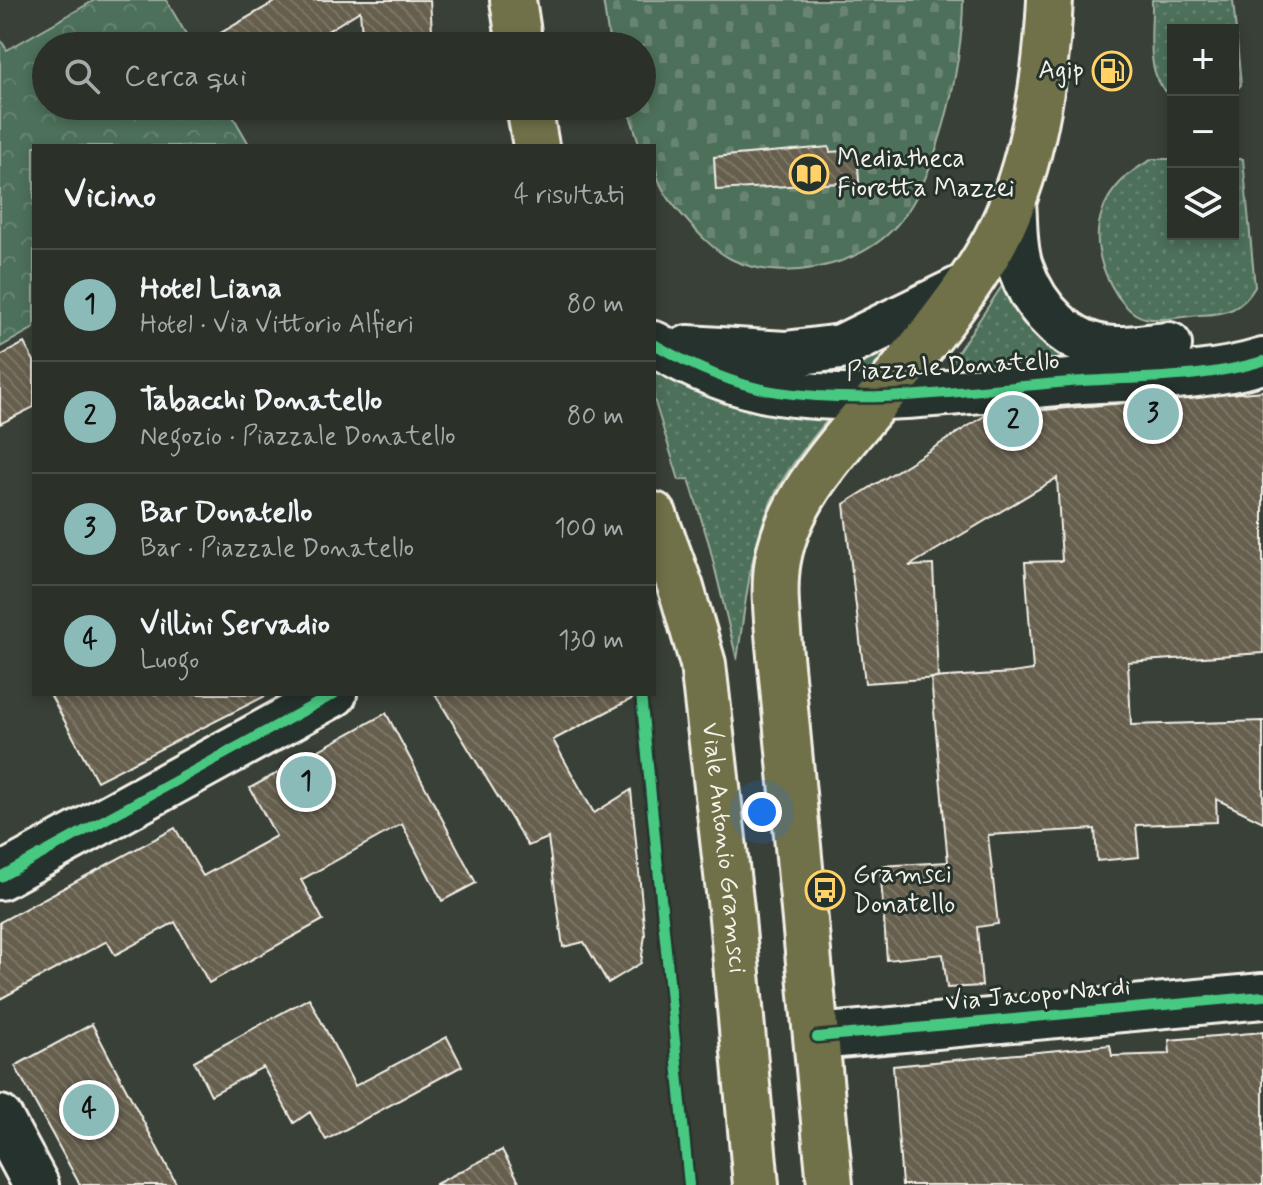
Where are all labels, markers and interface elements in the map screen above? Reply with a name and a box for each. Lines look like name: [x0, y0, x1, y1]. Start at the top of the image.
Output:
map controls: [1167, 24, 1239, 240]
button: +: [1167, 24, 1239, 96]
search box: [32, 32, 656, 120]
fuel station icon: Agip: [1091, 50, 1133, 92]
icon: search: [60, 54, 104, 98]
place label: Agip: [1038, 54, 1084, 88]
text: Cerca qui: [124, 57, 247, 96]
button: −: [1167, 96, 1239, 168]
place label: Mediatheca Fioretta Mazzei: [837, 142, 1014, 206]
library icon: Mediatheca Fioretta Mazzei: [788, 153, 830, 195]
button: layers: [1167, 168, 1239, 240]
text: Vicino: [64, 174, 156, 219]
text: 4 risultati: [514, 179, 624, 213]
text: Hotel Liana: [140, 269, 282, 308]
text: 1: [84, 288, 96, 322]
text: 80 m: [567, 288, 624, 322]
text: Hotel · Via Vittorio Alfieri: [140, 308, 414, 342]
street label: Piazzale Donatello: [846, 344, 1060, 390]
text: Tabacchi Donatello: [140, 381, 382, 420]
pin: 3: [1127, 384, 1179, 444]
pin: 2: [987, 391, 1039, 451]
text: 2: [84, 400, 96, 434]
text: 80 m: [567, 400, 624, 434]
text: Negozio · Piazzale Donatello: [140, 420, 456, 454]
text: Bar Donatello: [140, 493, 313, 532]
text: 3: [84, 512, 96, 546]
text: 100 m: [554, 512, 624, 546]
text: Bar · Piazzale Donatello: [140, 532, 414, 566]
text: Villini Servadio: [140, 605, 330, 644]
text: 4: [82, 624, 98, 658]
text: 130 m: [558, 624, 624, 658]
text: Luogo: [140, 644, 199, 678]
street label: Viale Antonio Gramsci: [693, 721, 754, 975]
pin: 1: [280, 752, 332, 812]
your location: [742, 792, 782, 832]
place label: Gramsci Donatello: [853, 858, 955, 922]
bus stop icon: Gramsci Donatello: [804, 869, 846, 911]
street label: Via Jacopo Nardi: [944, 970, 1132, 1020]
pin: 4: [63, 1080, 115, 1140]

